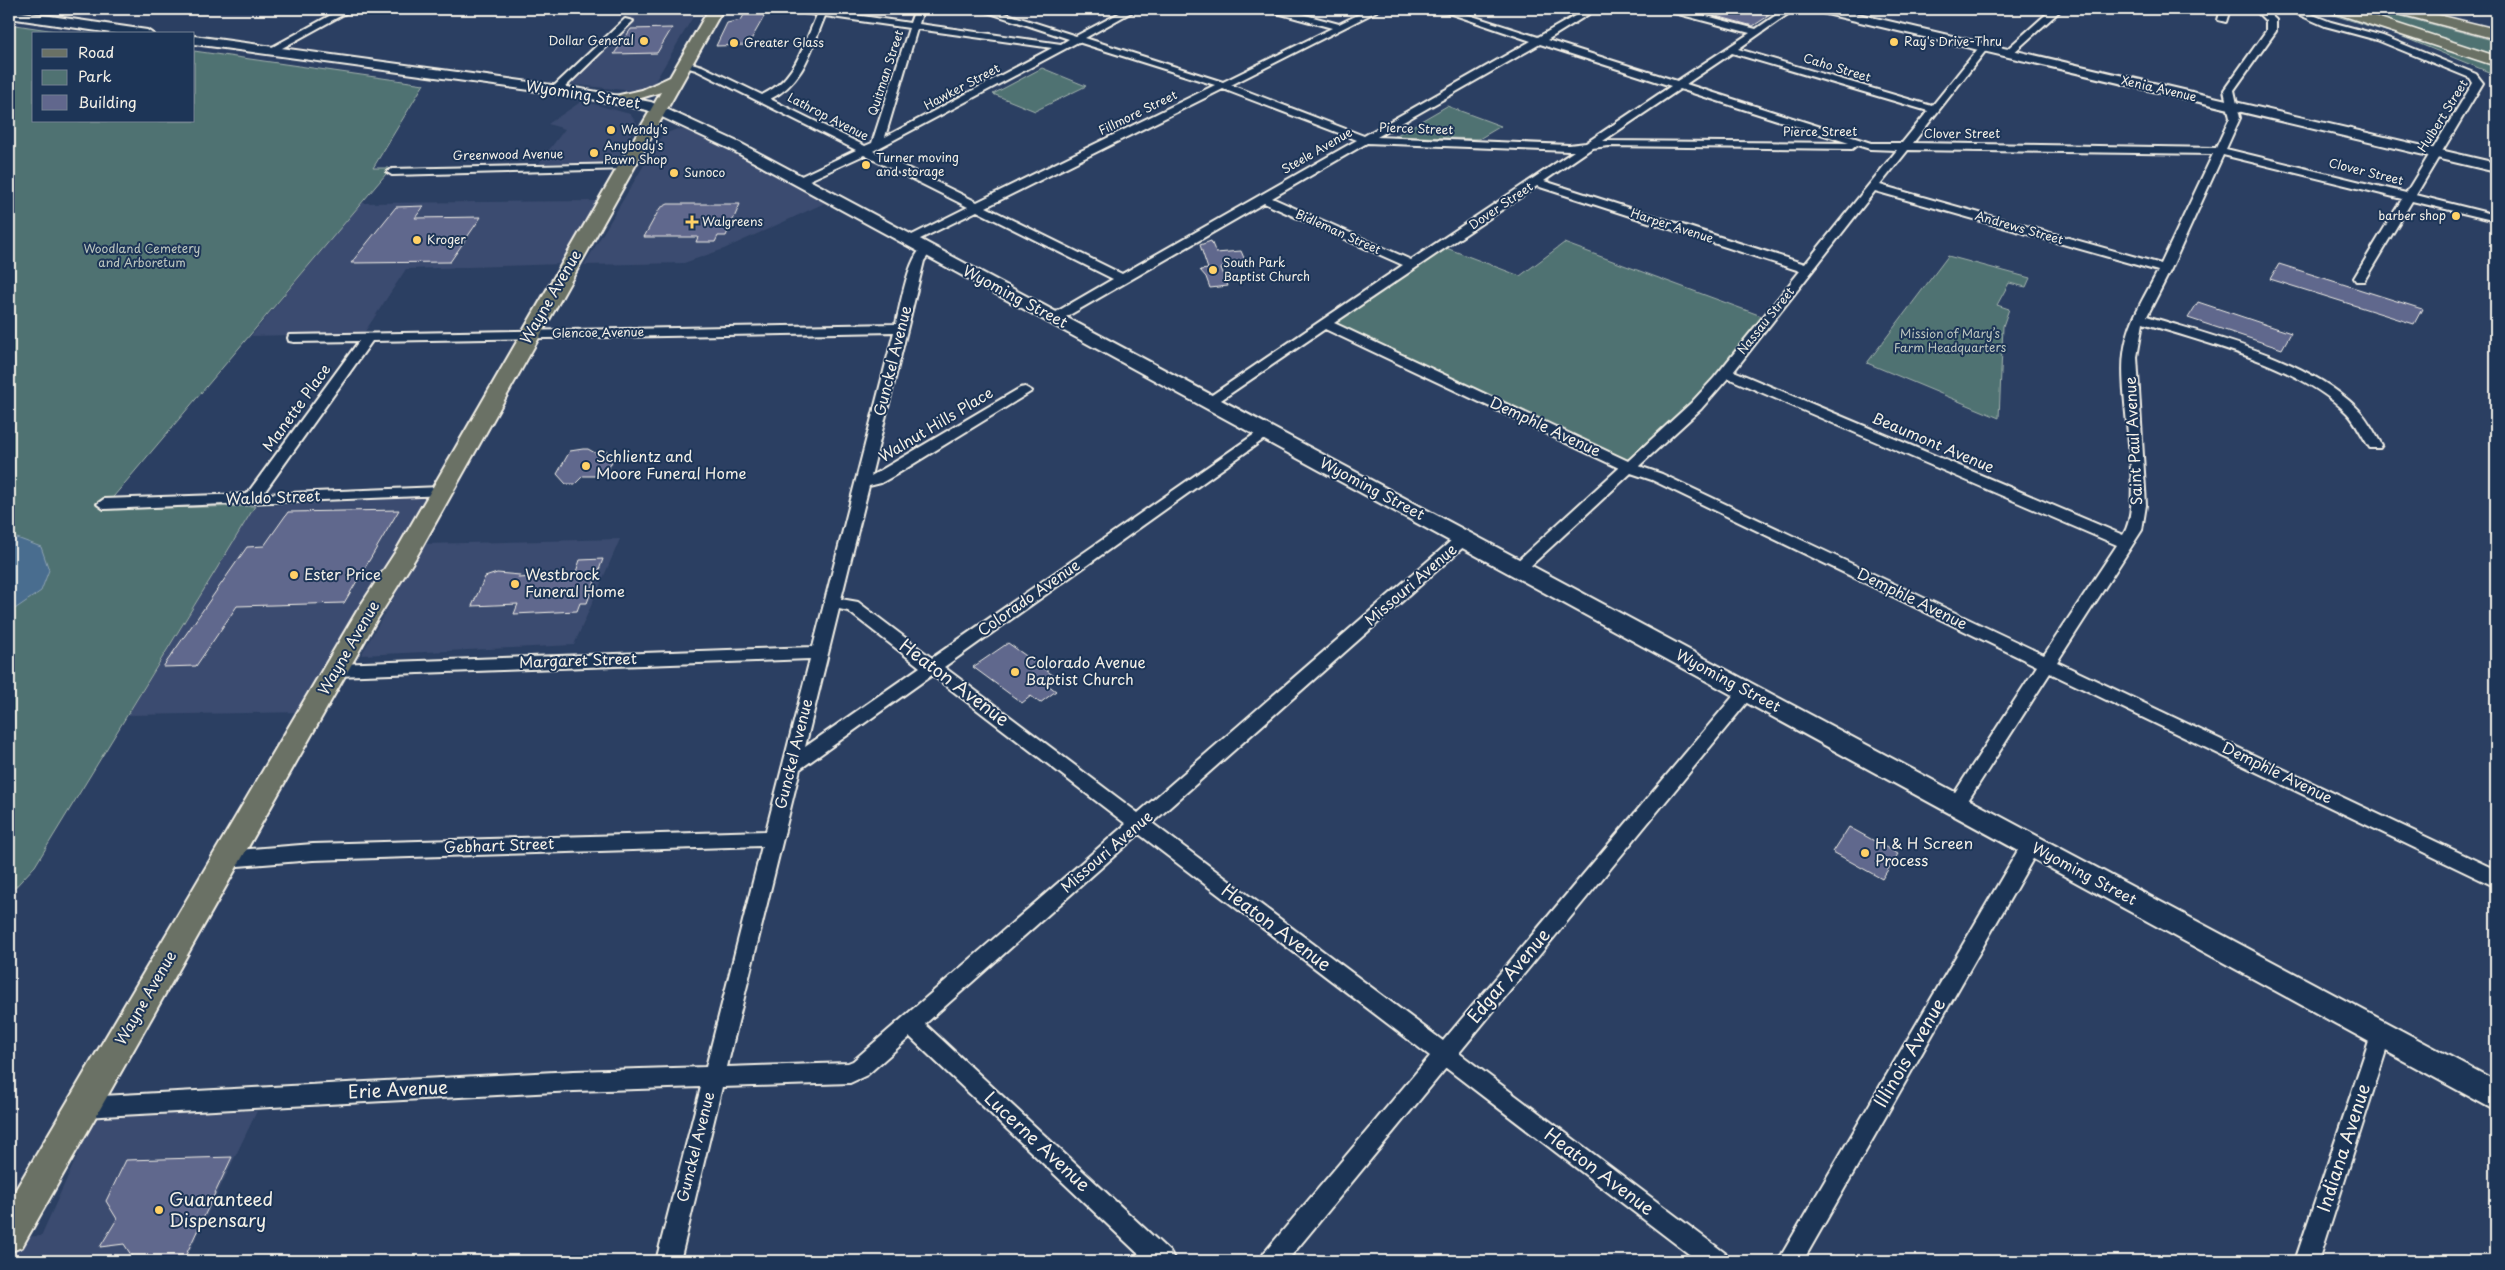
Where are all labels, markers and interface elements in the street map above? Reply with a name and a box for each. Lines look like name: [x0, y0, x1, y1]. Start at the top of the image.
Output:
street label: Quitman Street: [863, 28, 907, 118]
place label: Dollar General: [548, 31, 634, 49]
legend: [32, 32, 195, 122]
place label: Ray's Drive-Thru: [1904, 32, 2002, 50]
place label: Greater Glass: [744, 33, 824, 51]
marker: Dollar General: [638, 35, 650, 47]
marker: Ray's Drive-Thru: [1888, 36, 1900, 48]
marker: Greater Glass: [728, 37, 740, 49]
text: Road: [78, 40, 114, 63]
street label: Caho Street: [1801, 48, 1873, 86]
street label: Hawker Street: [920, 58, 1003, 114]
text: Park: [78, 64, 112, 87]
street label: Xenia Avenue: [2120, 71, 2199, 106]
street label: Wyoming Street: [524, 73, 642, 114]
street label: Hulbert Street: [2413, 76, 2472, 155]
street label: Fillmore Street: [1095, 85, 1180, 139]
street label: Lathrop Avenue: [785, 88, 873, 145]
text: Building: [78, 90, 137, 113]
street label: Pierce Street: [1379, 118, 1454, 138]
place label: Wendy's: [621, 120, 668, 138]
street label: Steele Avenue: [1278, 122, 1356, 178]
street label: Pierce Street: [1783, 122, 1857, 140]
marker: Wendy's: [605, 124, 617, 136]
street label: Clover Street: [1924, 124, 2000, 142]
place label: Anybody's Pawn Shop: [604, 136, 667, 168]
street label: Greenwood Avenue: [453, 144, 564, 164]
marker: Anybody's Pawn Shop: [588, 147, 600, 159]
place label: Turner moving and storage: [876, 148, 959, 180]
street label: Clover Street: [2327, 153, 2406, 189]
marker: Turner moving and storage: [860, 159, 872, 171]
place label: Sunoco: [684, 163, 726, 181]
marker: Sunoco: [668, 167, 680, 179]
street label: Dover Street: [1465, 177, 1536, 233]
street label: Harper Avenue: [1629, 203, 1717, 247]
street label: Bidleman Street: [1293, 204, 1384, 258]
street label: Andrews Street: [1973, 206, 2066, 248]
place label: barber shop: [2378, 206, 2446, 224]
marker: barber shop: [2450, 210, 2462, 222]
place label: Walgreens: [702, 212, 763, 230]
marker: Walgreens: [686, 216, 698, 228]
place label: Kroger: [427, 230, 466, 248]
marker: Kroger: [411, 234, 423, 246]
park label: Woodland Cemetery and Arboretum: [83, 239, 201, 271]
street label: Wayne Avenue: [513, 245, 586, 348]
place label: South Park Baptist Church: [1223, 253, 1310, 285]
street label: Wyoming Street: [959, 258, 1072, 333]
marker: South Park Baptist Church: [1207, 264, 1219, 276]
street label: Nassau Street: [1733, 283, 1798, 358]
street label: Gunckel Avenue: [867, 303, 916, 418]
street label: Glencoe Avenue: [552, 322, 644, 342]
park label: Mission of Mary’s Farm Headquarters: [1894, 324, 2007, 356]
street label: Manette Place: [256, 358, 336, 456]
street label: Saint Paul Avenue: [2118, 376, 2147, 506]
street label: Walnut Hills Place: [874, 380, 997, 467]
street label: Demphle Avenue: [1486, 390, 1605, 462]
street label: Beaumont Avenue: [1869, 405, 1998, 478]
place label: Schlientz and Moore Funeral Home: [596, 444, 747, 484]
street label: Wyoming Street: [1316, 450, 1429, 525]
marker: Schlientz and Moore Funeral Home: [580, 460, 592, 472]
street label: Waldo Street: [225, 483, 321, 510]
street label: Missouri Avenue: [1359, 537, 1461, 630]
street label: Colorado Avenue: [972, 553, 1084, 641]
street label: Demphle Avenue: [1853, 561, 1972, 634]
place label: Ester Price: [304, 562, 381, 585]
place label: Westbrock Funeral Home: [525, 562, 625, 602]
marker: Ester Price: [288, 569, 300, 581]
marker: Westbrock Funeral Home: [509, 578, 521, 590]
street label: Wayne Avenue: [311, 596, 384, 699]
street label: Heaton Avenue: [894, 632, 1016, 732]
street label: Wyoming Street: [1672, 642, 1785, 717]
street label: Margaret Street: [519, 646, 637, 673]
place label: Colorado Avenue Baptist Church: [1025, 650, 1146, 690]
marker: Colorado Avenue Baptist Church: [1009, 666, 1021, 678]
street label: Gunckel Avenue: [768, 696, 817, 811]
street label: Demphle Avenue: [2218, 735, 2337, 808]
street label: Missouri Avenue: [1055, 804, 1157, 897]
street label: Gebhart Street: [443, 831, 554, 858]
place label: H & H Screen Process: [1875, 831, 1973, 871]
street label: Wyoming Street: [2028, 835, 2141, 910]
marker: H & H Screen Process: [1859, 847, 1871, 859]
street label: Heaton Avenue: [1216, 877, 1338, 977]
street label: Edgar Avenue: [1460, 922, 1556, 1028]
street label: Wayne Avenue: [108, 946, 181, 1049]
street label: Illinois Avenue: [1866, 992, 1951, 1112]
street label: Erie Avenue: [347, 1072, 449, 1105]
street label: Indiana Avenue: [2309, 1080, 2376, 1215]
street label: Lucerne Avenue: [979, 1084, 1097, 1197]
street label: Gunckel Avenue: [670, 1089, 719, 1204]
street label: Heaton Avenue: [1539, 1121, 1661, 1221]
place label: Guaranteed Dispensary: [169, 1185, 273, 1233]
marker: Guaranteed Dispensary: [153, 1204, 165, 1216]

